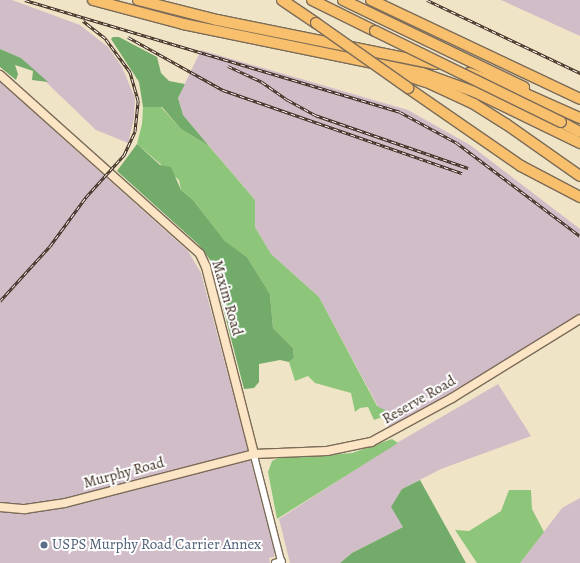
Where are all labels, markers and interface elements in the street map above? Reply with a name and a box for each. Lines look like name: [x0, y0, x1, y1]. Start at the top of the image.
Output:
street label: Maxim Road: [208, 258, 246, 338]
street label: Reserve Road: [379, 372, 459, 428]
street label: Murphy Road: [82, 454, 166, 492]
place label: USPS Murphy Road Carrier Annex: [52, 536, 261, 554]
marker: USPS Murphy Road Carrier Annex: [39, 540, 49, 550]

